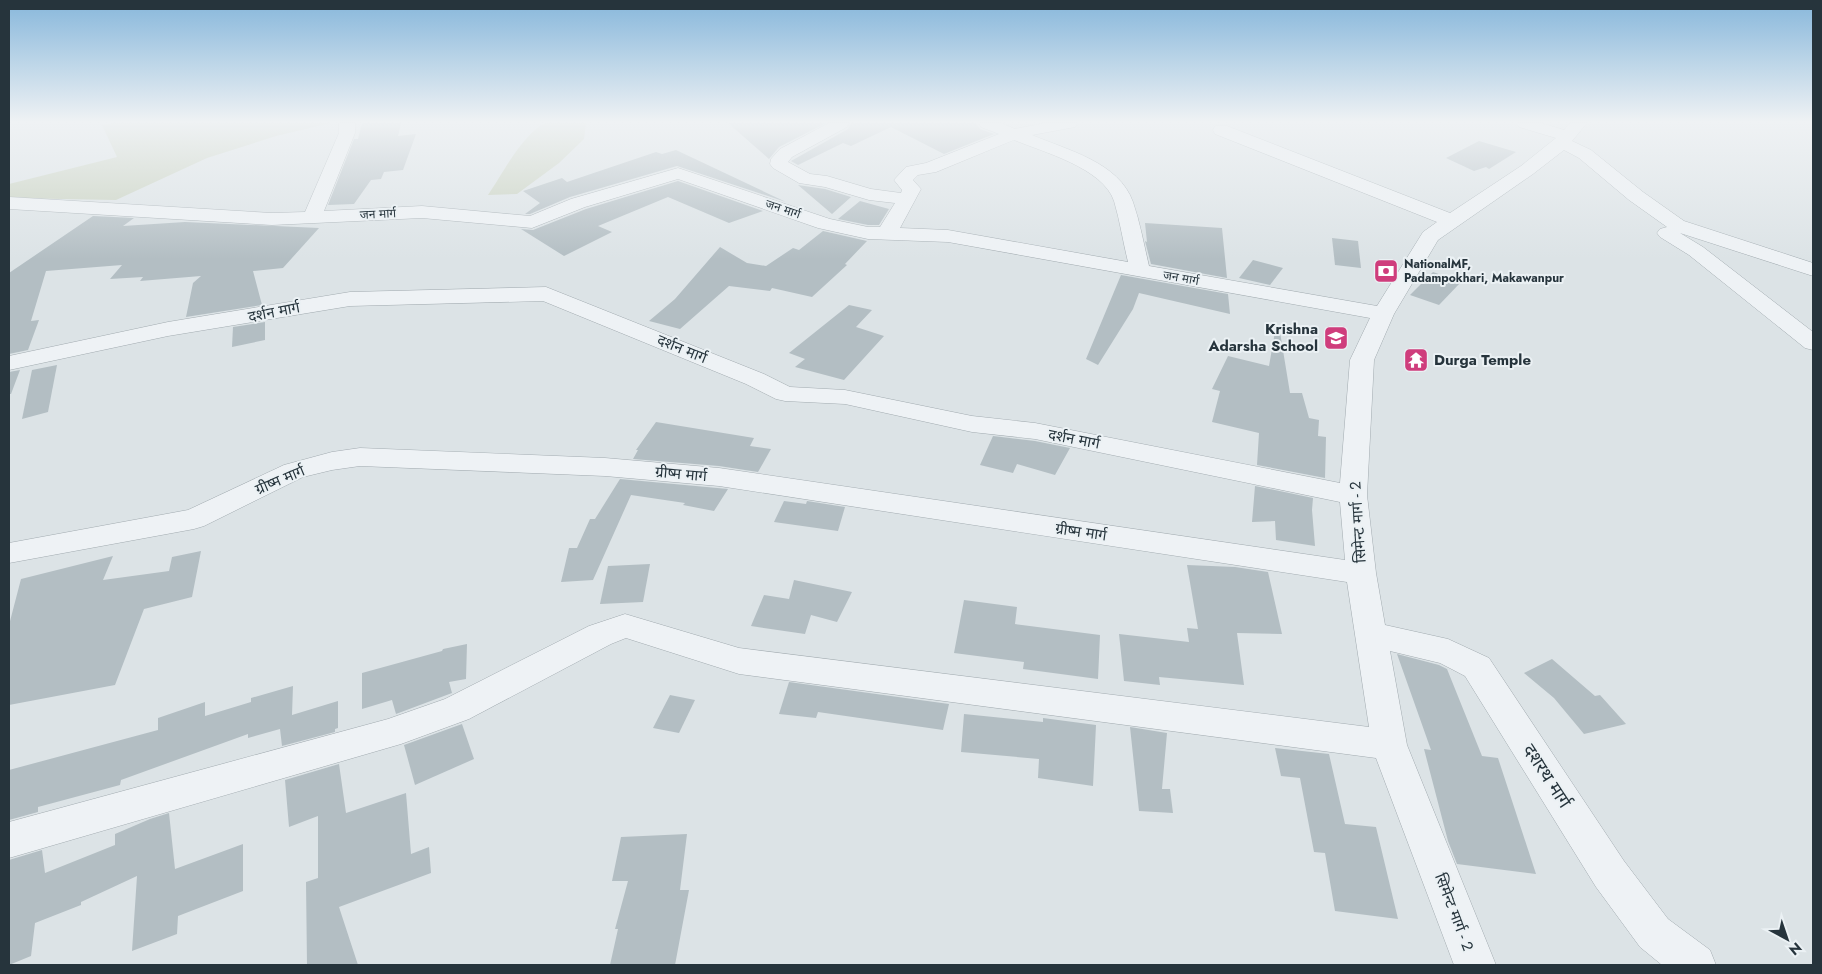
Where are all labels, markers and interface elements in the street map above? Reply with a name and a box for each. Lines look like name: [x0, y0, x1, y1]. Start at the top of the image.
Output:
street label: जन मार्ग: [763, 195, 804, 224]
street label: जन मार्ग: [359, 204, 398, 224]
place label: NationalMF, Padampokhari, Makawanpur: [1404, 255, 1564, 287]
bank icon: NationalMF, Padampokhari, Makawanpur: [1373, 258, 1399, 284]
street label: जन मार्ग: [1162, 266, 1201, 290]
street label: दर्शन मार्ग: [246, 296, 303, 328]
place label: Krishna Adarsha School: [1207, 318, 1318, 357]
school or university icon: Krishna Adarsha School: [1323, 325, 1349, 351]
street label: दर्शन मार्ग: [654, 329, 711, 369]
temple icon: Durga Temple: [1403, 347, 1429, 373]
place label: Durga Temple: [1434, 349, 1531, 371]
street label: दर्शन मार्ग: [1046, 423, 1103, 455]
street label: ग्रीष्म मार्ग: [252, 459, 309, 500]
street label: ग्रीष्म मार्ग: [654, 461, 709, 487]
street label: सिमेन्ट मार्ग - 2: [1344, 480, 1372, 564]
street label: ग्रीष्म मार्ग: [1054, 517, 1109, 547]
street label: दशरथ मार्ग: [1517, 739, 1578, 814]
street label: सिमेन्ट मार्ग - 2: [1429, 870, 1479, 954]
north arrow: [1762, 914, 1812, 964]
text: N: [1785, 938, 1806, 960]

